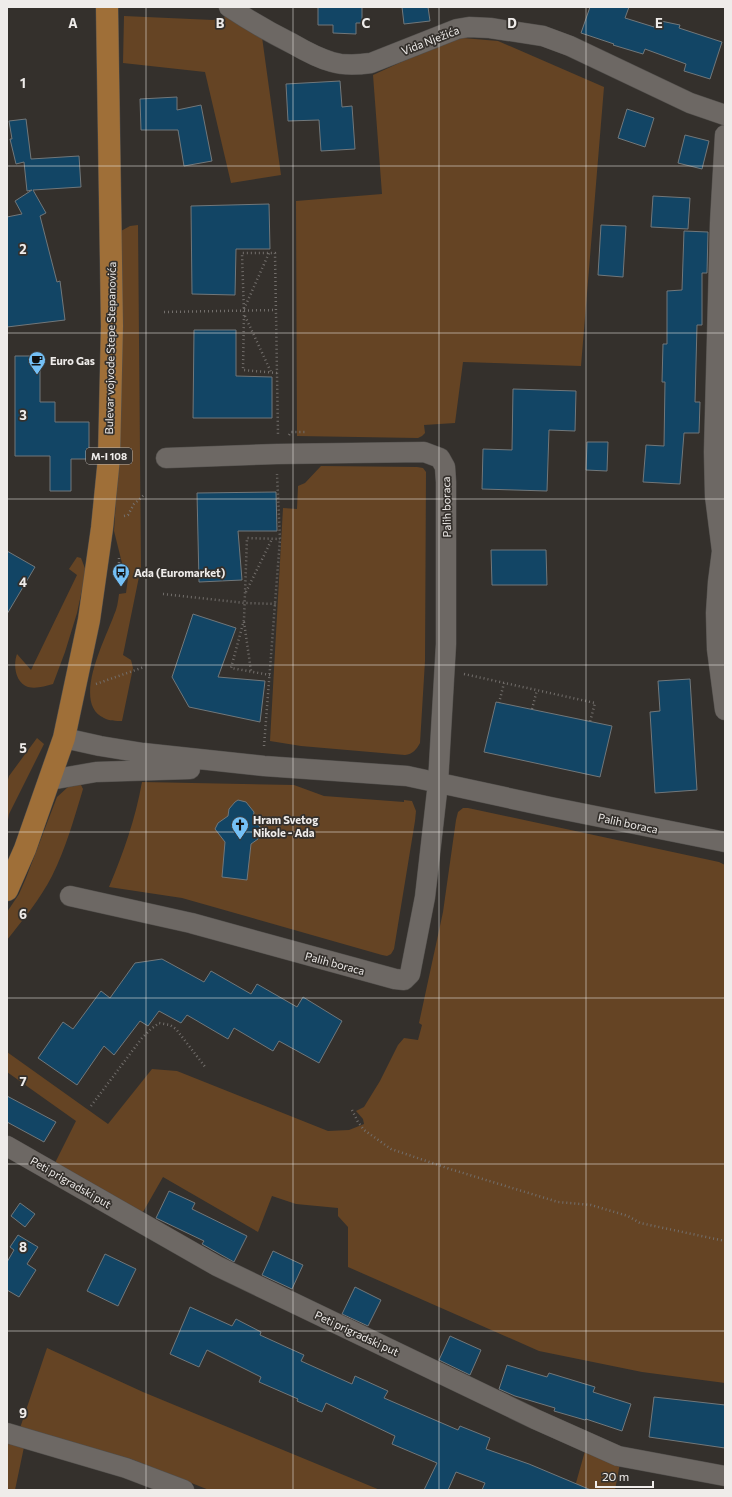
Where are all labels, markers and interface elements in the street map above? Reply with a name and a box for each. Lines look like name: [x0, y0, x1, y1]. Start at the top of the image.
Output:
text: A: [68, 15, 78, 31]
text: B: [216, 15, 225, 31]
text: C: [362, 15, 371, 31]
text: D: [507, 15, 517, 31]
text: E: [655, 15, 663, 31]
street label: Vida Nježića: [399, 23, 461, 57]
text: 1: [20, 75, 26, 91]
text: 2: [19, 241, 27, 257]
street label: Bulevar vojvode Stepe Stepanovića: [102, 262, 118, 434]
cafe icon: Euro Gas: [27, 350, 47, 375]
place label: Euro Gas: [50, 354, 95, 367]
text: 3: [19, 407, 27, 423]
road number: M-I 108: [86, 448, 132, 464]
street label: Palih boraca: [439, 476, 453, 538]
bus stop icon: Ada (Euromarket): [111, 562, 131, 587]
place label: Ada (Euromarket): [134, 566, 226, 579]
text: 4: [19, 574, 27, 590]
text: 5: [19, 740, 27, 756]
street label: Palih boraca: [597, 810, 659, 836]
place label: Hram Svetog Nikole - Ada: [253, 813, 318, 839]
church icon: Hram Svetog Nikole - Ada: [230, 815, 250, 840]
text: 6: [19, 906, 27, 922]
street label: Palih boraca: [304, 949, 366, 977]
text: 7: [19, 1073, 27, 1089]
street label: Peti prigradski put: [28, 1154, 114, 1211]
text: 8: [19, 1239, 27, 1255]
street label: Peti prigradski put: [313, 1308, 401, 1358]
text: 9: [19, 1405, 27, 1421]
scale bar: [596, 1463, 653, 1489]
text: 20 m: [602, 1469, 629, 1483]

